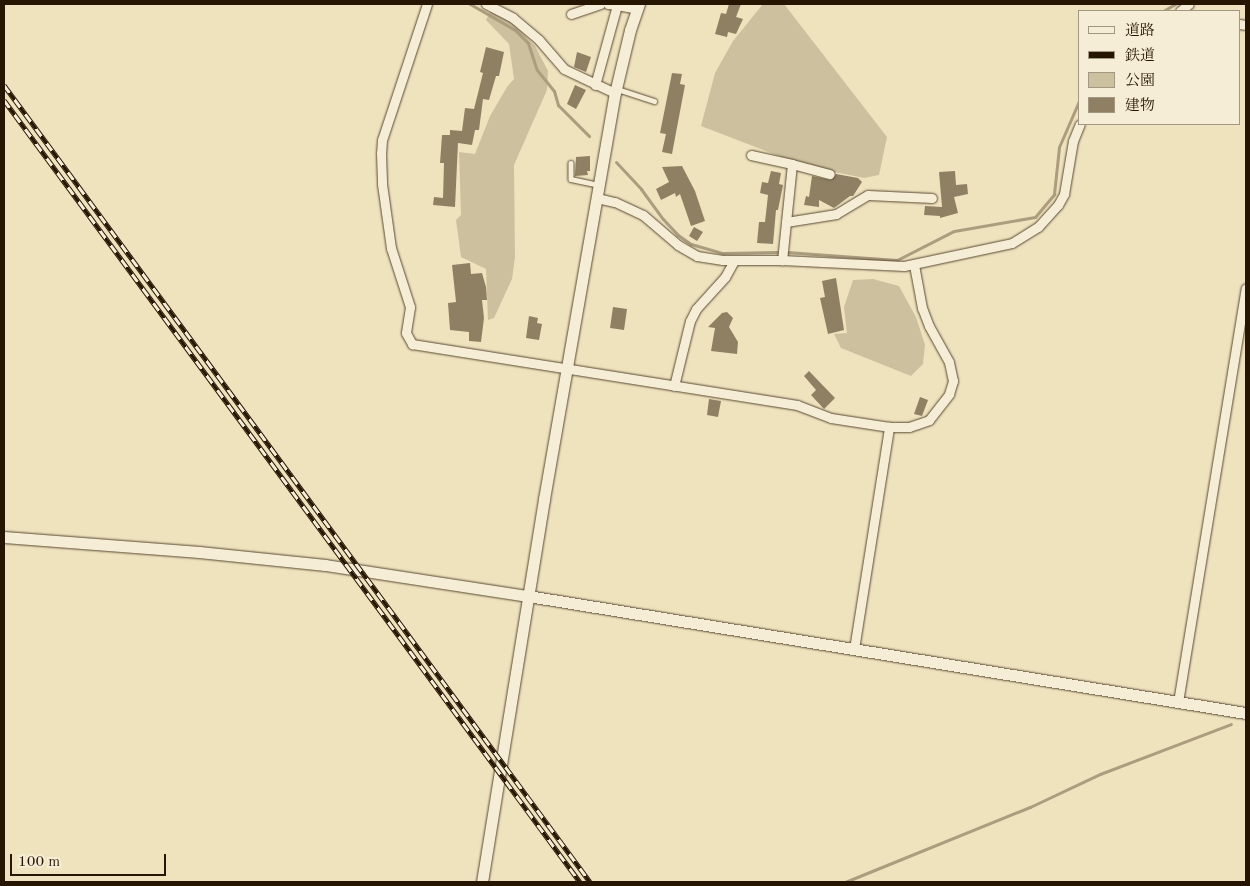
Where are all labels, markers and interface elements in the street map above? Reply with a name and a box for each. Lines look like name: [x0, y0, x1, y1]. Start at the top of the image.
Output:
legend: [1078, 10, 1240, 125]
text: 道路: [1125, 24, 1155, 39]
text: 鉄道: [1125, 49, 1155, 64]
text: 公園: [1125, 74, 1155, 89]
text: 建物: [1125, 99, 1155, 114]
scale bar: [12, 844, 169, 876]
text: 100 m: [18, 855, 60, 870]

